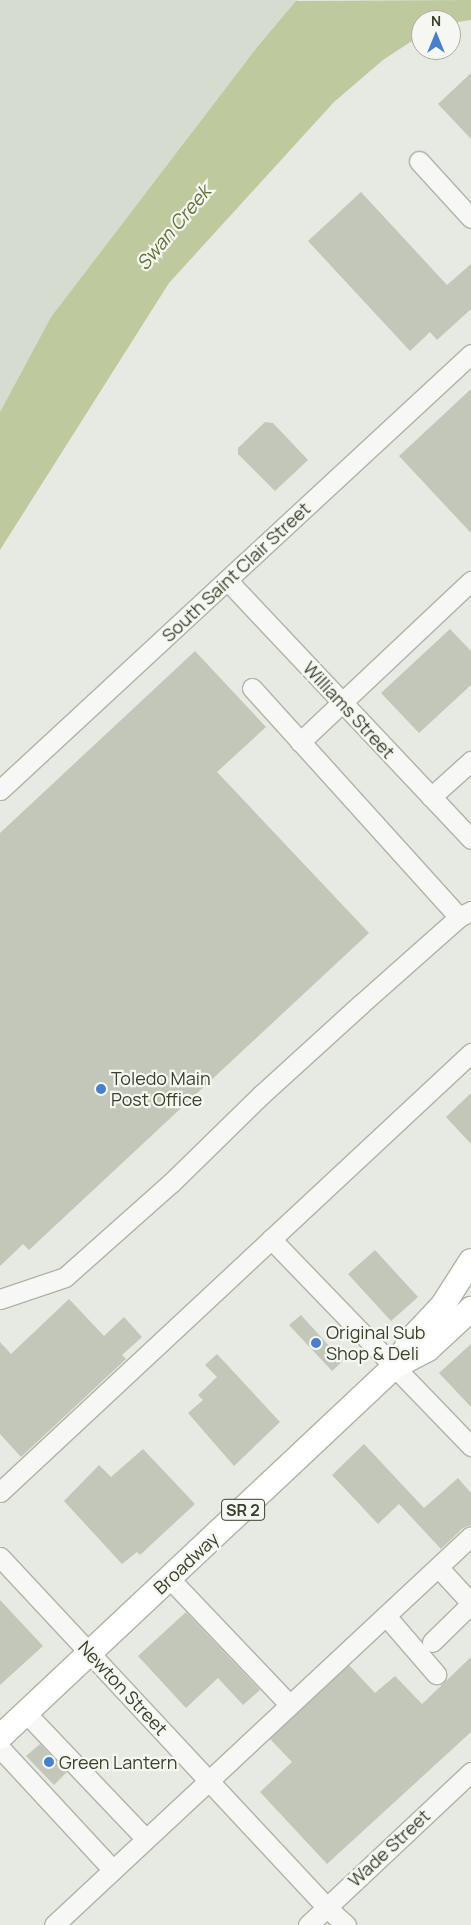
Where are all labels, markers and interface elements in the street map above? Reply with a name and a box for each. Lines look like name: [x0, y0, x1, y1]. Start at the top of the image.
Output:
north arrow: [411, 10, 461, 60]
text: N: [431, 11, 441, 30]
water label: Swan Creek: [132, 181, 216, 275]
street label: South Saint Clair Street: [157, 498, 315, 646]
street label: Williams Street: [299, 657, 399, 763]
place label: Toledo Main Post Office: [111, 1068, 211, 1110]
marker: Toledo Main Post Office: [95, 1083, 107, 1095]
place label: Original Sub Shop & Deli: [326, 1322, 426, 1365]
marker: Original Sub Shop & Deli: [310, 1337, 322, 1349]
road number: SR 2: [220, 1496, 266, 1524]
street label: Broadway: [149, 1528, 223, 1598]
street label: Newton Street: [74, 1636, 172, 1740]
place label: Green Lantern: [59, 1751, 177, 1773]
marker: Green Lantern: [43, 1756, 55, 1768]
street label: Wade Street: [344, 1805, 434, 1891]

